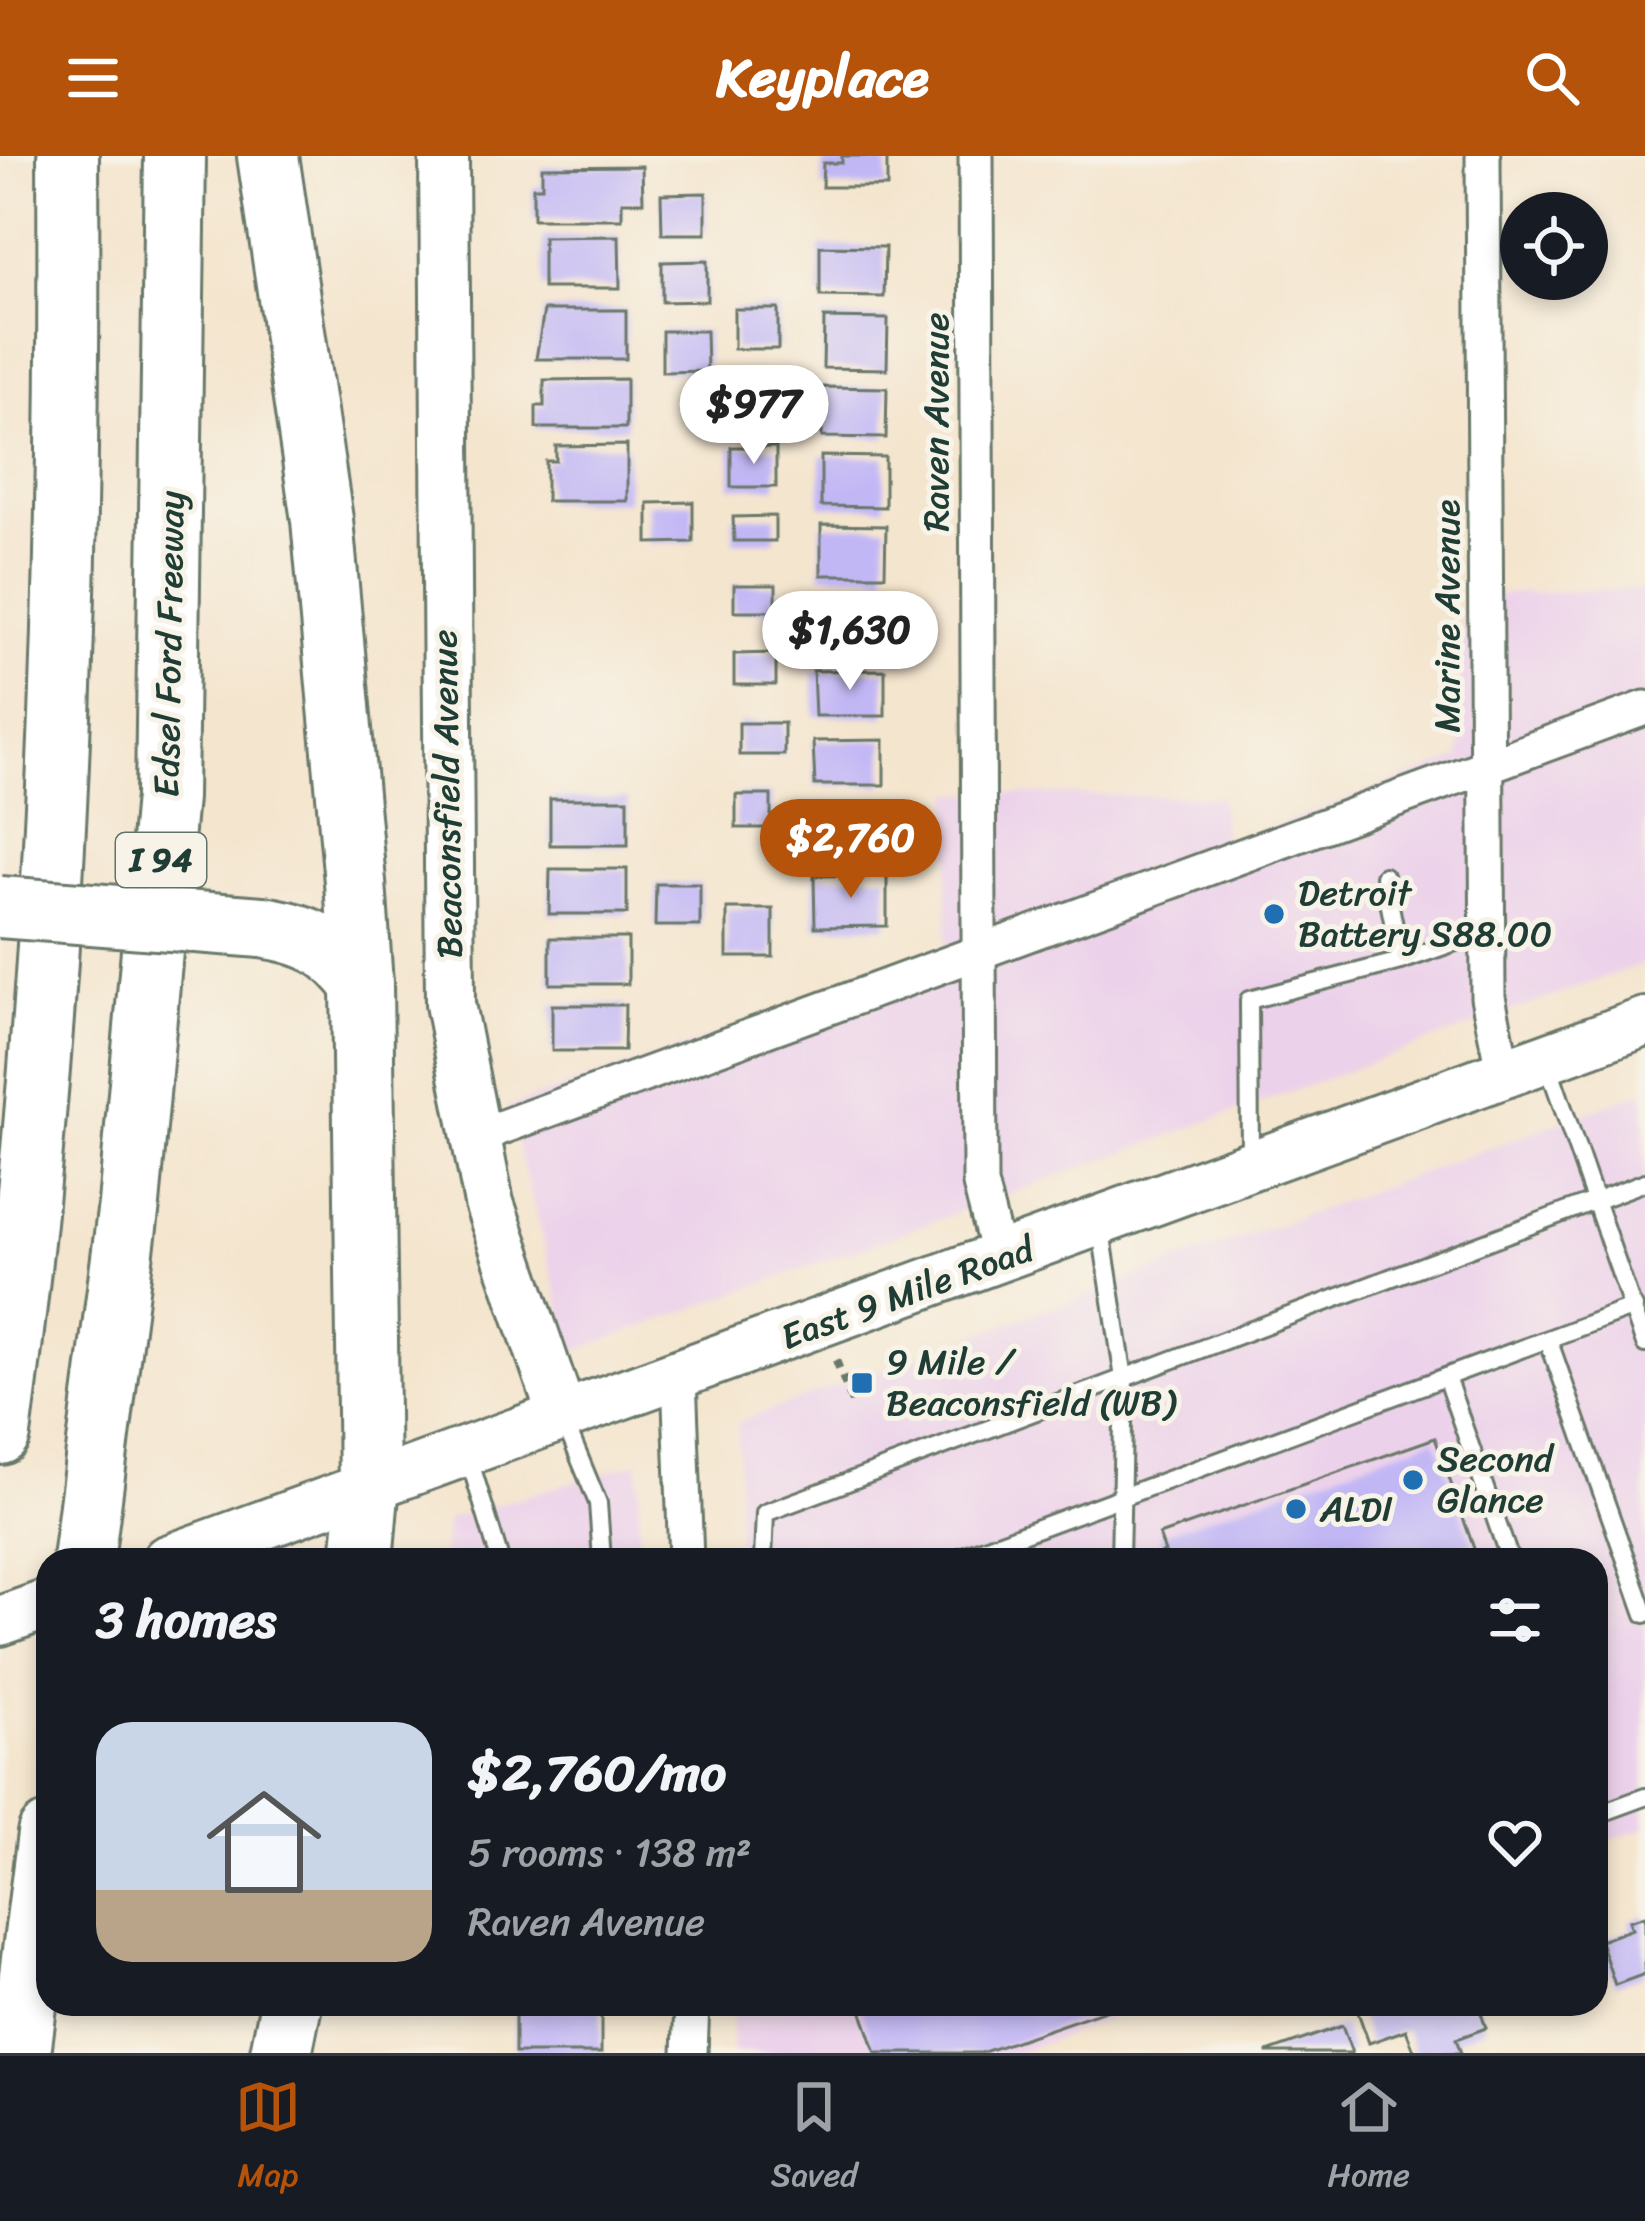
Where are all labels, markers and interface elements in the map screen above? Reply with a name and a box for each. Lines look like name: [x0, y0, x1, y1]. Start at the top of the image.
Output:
text: Keyplace: [716, 30, 929, 126]
icon: menu: [60, 45, 126, 111]
icon: search: [1519, 45, 1585, 111]
map controls: [1500, 192, 1608, 300]
button: locate: [1500, 192, 1608, 300]
street label: Raven Avenue: [904, 313, 968, 531]
pin: $977: [683, 365, 825, 467]
text: $977: [707, 369, 801, 438]
street label: Edsel Ford Freeway: [134, 490, 204, 798]
street label: Marine Avenue: [1415, 499, 1479, 733]
pin: $1,630: [752, 591, 948, 693]
text: $1,630: [789, 595, 911, 664]
street label: Beaconsfield Avenue: [412, 629, 482, 959]
pin: $2,760: [753, 799, 949, 901]
text: $2,760: [787, 803, 915, 872]
road number: I 94: [116, 833, 206, 887]
place label: Detroit Battery S88.00: [1298, 861, 1552, 966]
marker: Detroit Battery S88.00: [1261, 901, 1287, 927]
street label: East 9 Mile Road: [771, 1217, 1045, 1368]
place label: 9 Mile / Beaconsfield (WB): [886, 1330, 1178, 1435]
marker: 9 Mile / Beaconsfield (WB): [849, 1370, 875, 1396]
place label: Second Glance: [1437, 1427, 1555, 1532]
marker: Second Glance: [1400, 1467, 1426, 1493]
place label: ALDI: [1319, 1477, 1393, 1541]
marker: ALDI: [1283, 1496, 1309, 1522]
text: 3 homes: [96, 1575, 276, 1665]
icon: filters: [1482, 1587, 1548, 1653]
text: $2,760/mo: [468, 1728, 726, 1818]
icon: home: [192, 1770, 336, 1914]
icon: heart: [1482, 1809, 1548, 1875]
text: 5 rooms · 138 m²: [468, 1818, 751, 1887]
text: Raven Avenue: [468, 1887, 705, 1956]
tab: Map: [235, 2074, 301, 2204]
tab: Saved: [771, 2074, 858, 2204]
tab: Home: [1328, 2074, 1410, 2204]

